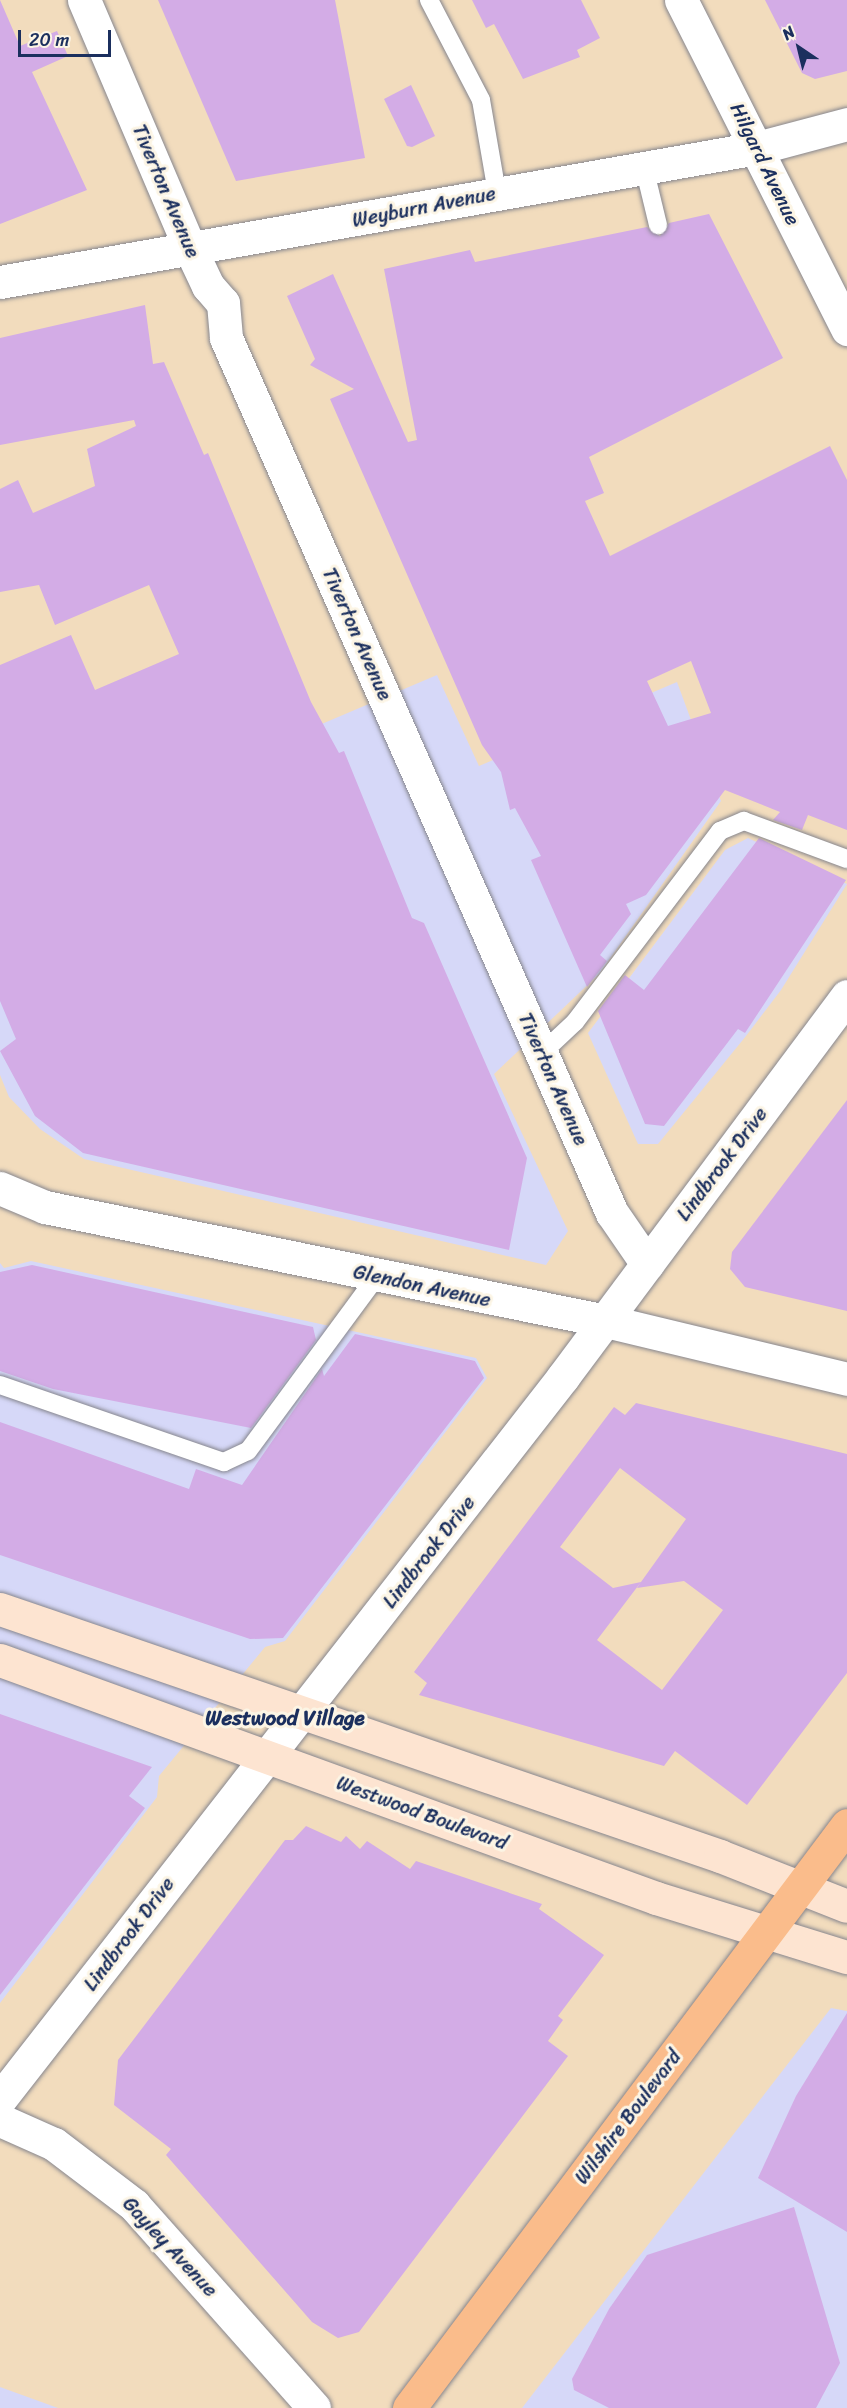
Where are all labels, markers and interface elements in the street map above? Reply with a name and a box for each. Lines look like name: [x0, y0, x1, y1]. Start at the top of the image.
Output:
scale bar: [21, 18, 114, 56]
north arrow: [769, 18, 829, 78]
text: N: [776, 18, 801, 48]
text: 20 m: [29, 24, 69, 56]
street label: Hilgard Avenue: [725, 99, 805, 229]
street label: Tiverton Avenue: [127, 121, 205, 261]
street label: Weyburn Avenue: [350, 181, 498, 233]
street label: Tiverton Avenue: [317, 564, 397, 704]
street label: Tiverton Avenue: [513, 1009, 593, 1149]
street label: Lindbrook Drive: [671, 1102, 773, 1226]
street label: Glendon Avenue: [351, 1260, 493, 1312]
street label: Lindbrook Drive: [378, 1491, 480, 1613]
district label: Westwood Village: [205, 1705, 365, 1731]
street label: Westwood Boulevard: [333, 1771, 511, 1855]
street label: Lindbrook Drive: [78, 1872, 180, 1996]
street label: Wilshire Boulevard: [570, 2045, 686, 2189]
street label: Gayley Avenue: [118, 2192, 222, 2302]

